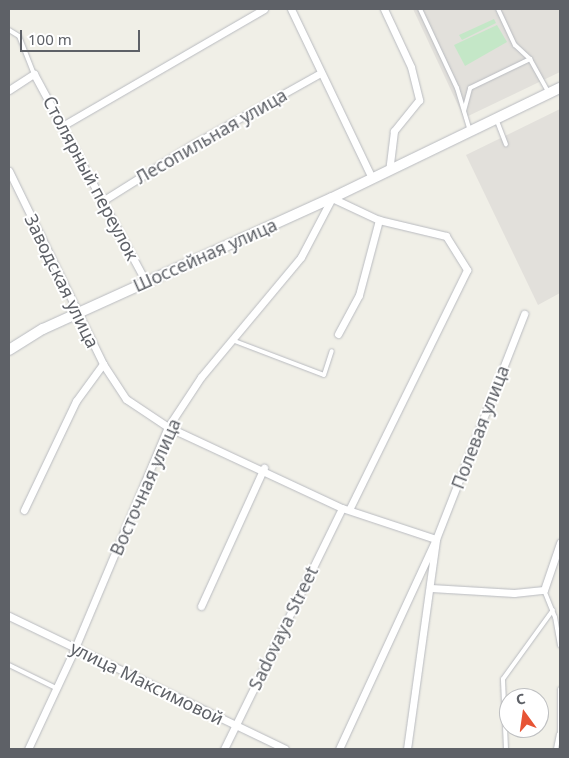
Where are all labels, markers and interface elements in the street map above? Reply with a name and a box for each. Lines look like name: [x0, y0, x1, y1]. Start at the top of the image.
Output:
scale bar: [22, 20, 142, 52]
text: 100 m: [28, 29, 72, 49]
street label: Лесопильная улица: [131, 84, 291, 188]
street label: Столярный переулок: [38, 92, 144, 264]
street label: Заводская улица: [20, 211, 104, 351]
street label: Шоссейная улица: [130, 214, 280, 296]
street label: Полевая улица: [447, 362, 513, 492]
street label: Восточная улица: [105, 415, 185, 559]
street label: Sadovaya Street: [244, 563, 322, 693]
street label: улица Максимовой: [67, 637, 227, 729]
north arrow: [499, 688, 549, 738]
text: С: [514, 689, 527, 709]

